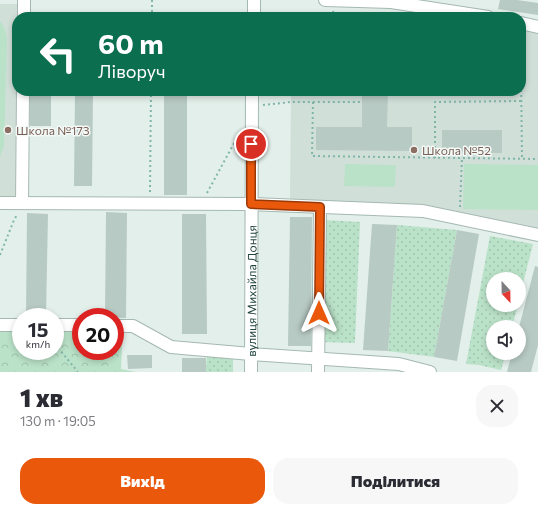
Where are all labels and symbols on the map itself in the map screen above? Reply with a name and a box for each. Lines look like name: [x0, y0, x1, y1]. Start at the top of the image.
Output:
place label: Школа №173: [16, 123, 90, 137]
marker: Школа №173: [3, 125, 13, 135]
pin: [234, 127, 268, 161]
place label: Школа №52: [422, 143, 491, 157]
marker: Школа №52: [409, 145, 419, 155]
street label: вулиця Михайла Донця: [244, 225, 259, 357]
north arrow: [486, 272, 526, 312]
position arrow: [298, 292, 340, 334]
speed limit sign: 20: [72, 308, 124, 360]

